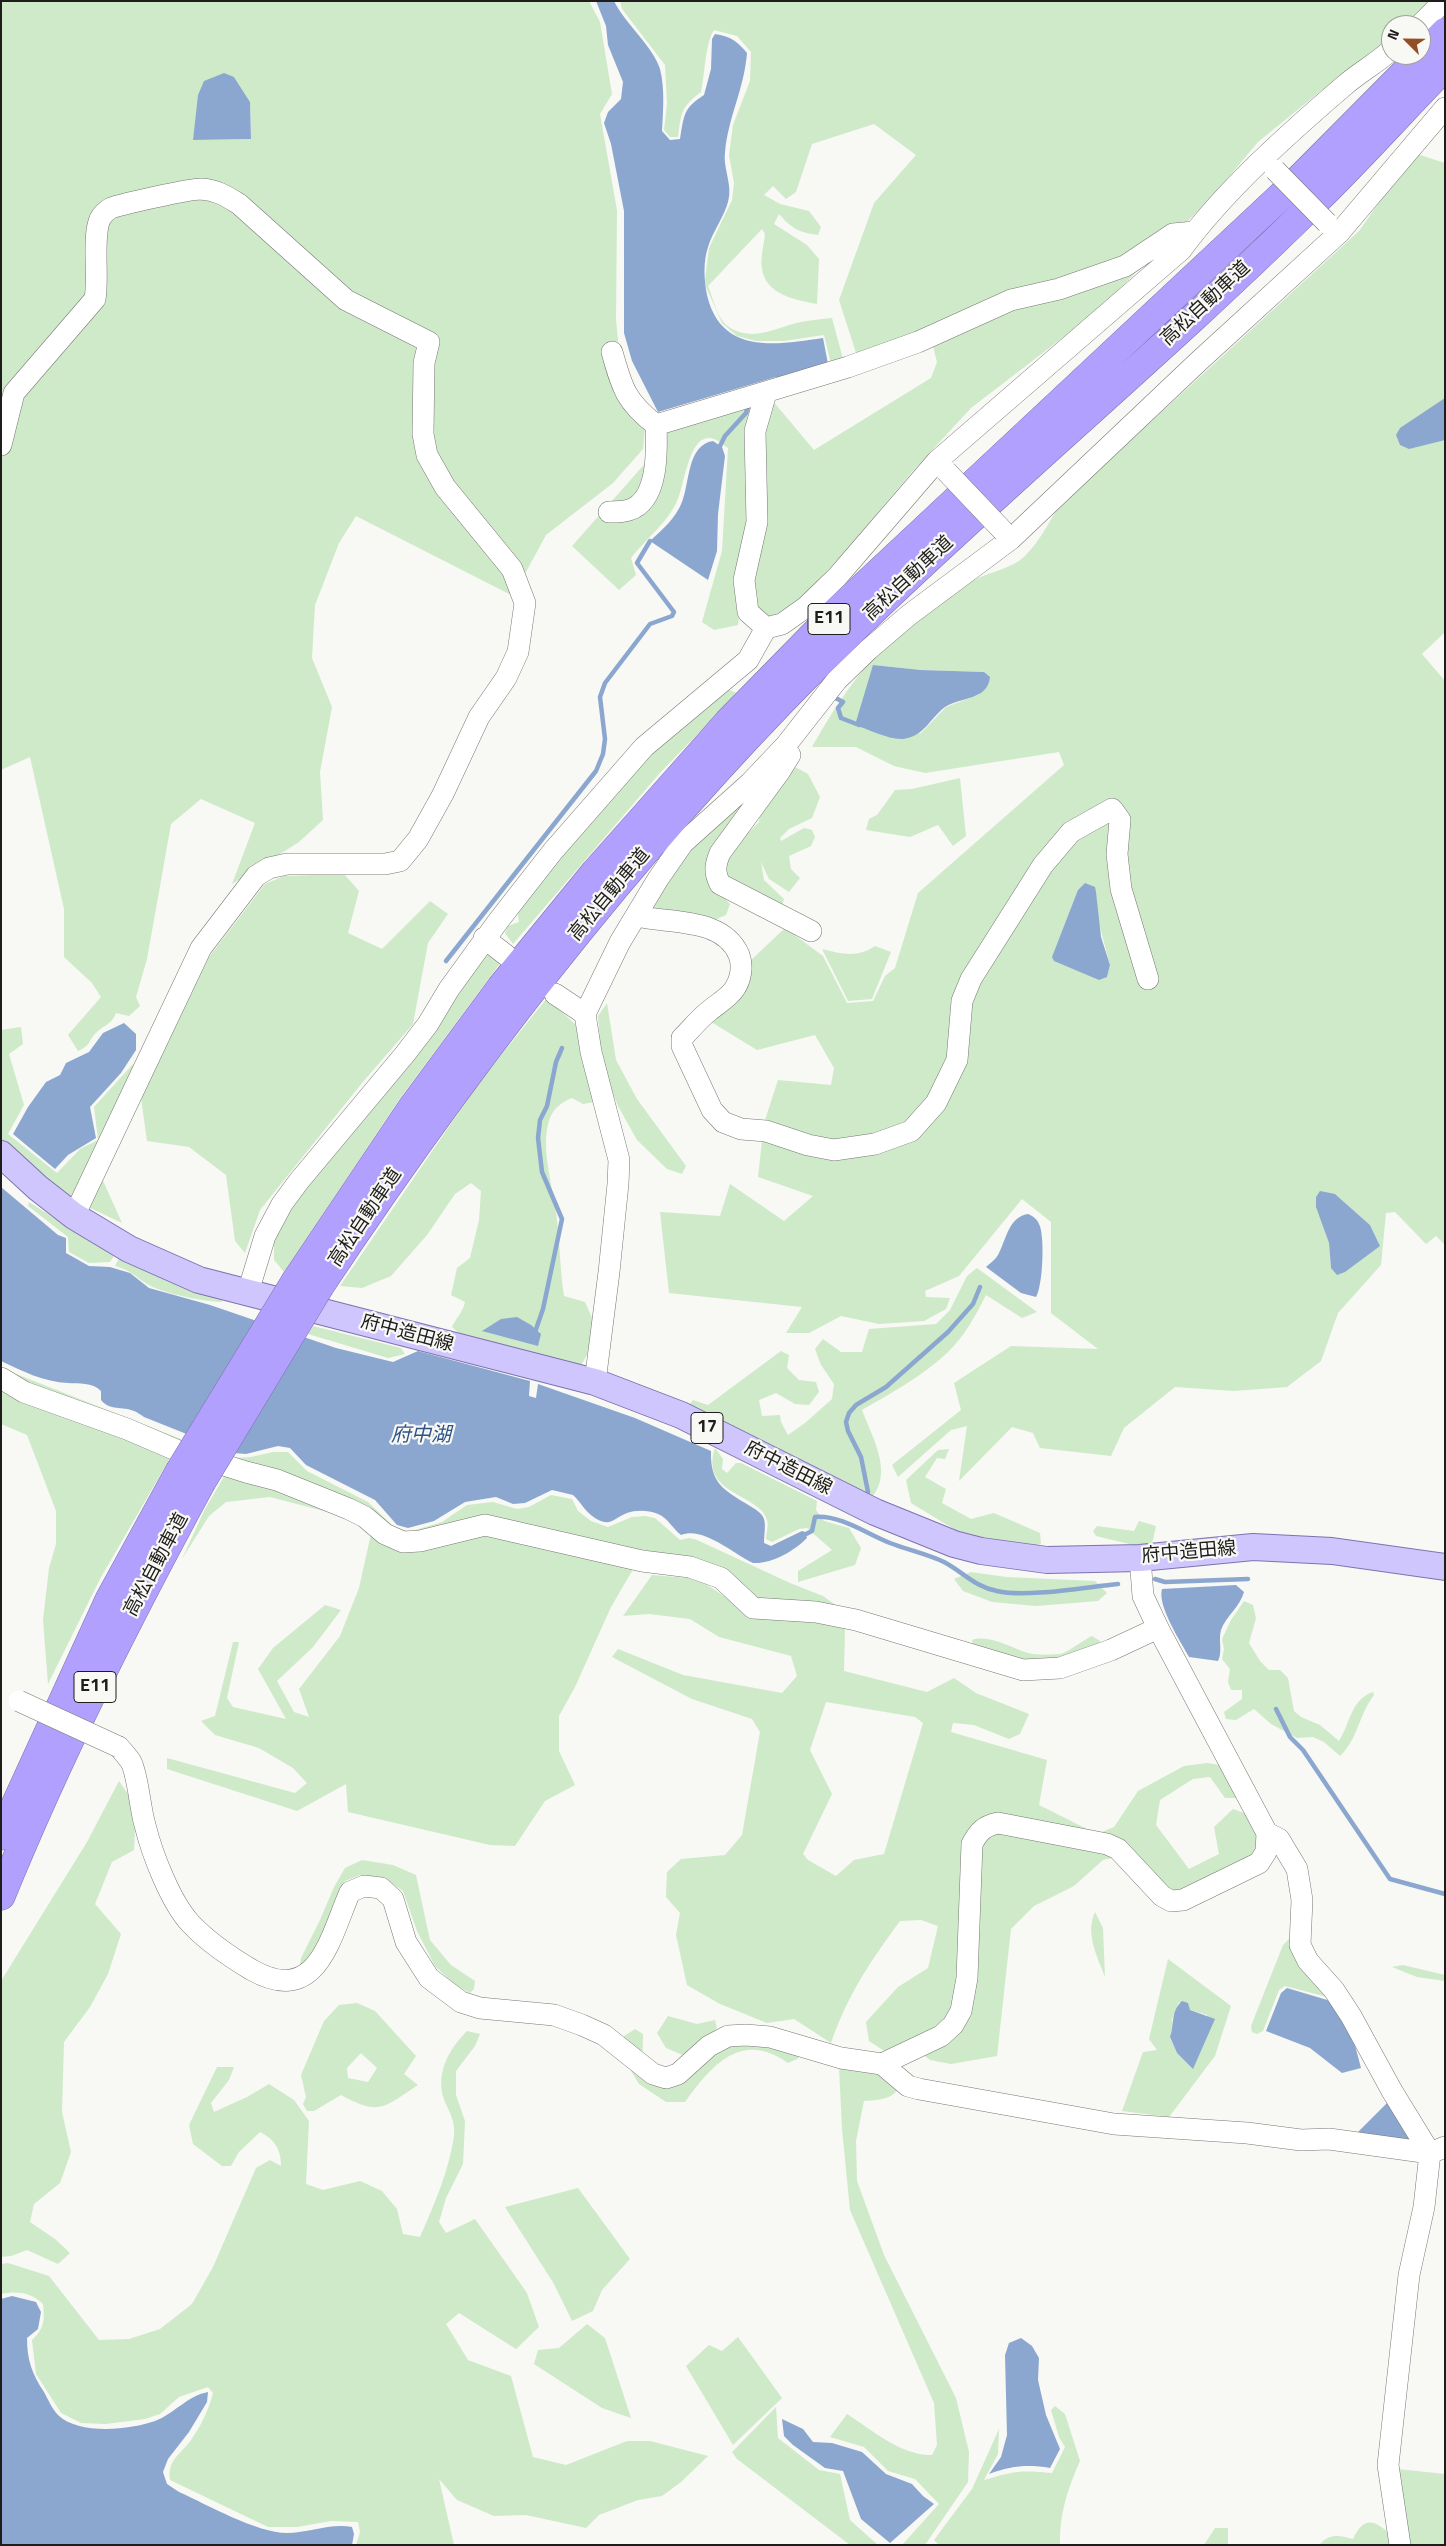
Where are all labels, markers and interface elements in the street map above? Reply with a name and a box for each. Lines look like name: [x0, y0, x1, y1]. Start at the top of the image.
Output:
north arrow: [1381, 15, 1431, 65]
text: N: [1381, 26, 1404, 43]
street label: 高松自動車道: [1157, 257, 1255, 351]
street label: 高松自動車道: [860, 532, 958, 626]
road number: E11: [808, 604, 850, 634]
street label: 高松自動車道: [565, 844, 655, 946]
street label: 高松自動車道: [325, 1164, 407, 1272]
street label: 府中造田線: [358, 1311, 456, 1357]
road number: 17: [691, 1412, 723, 1444]
water label: 府中湖: [391, 1424, 451, 1448]
street label: 府中造田線: [741, 1437, 835, 1501]
street label: 高松自動車道: [120, 1509, 194, 1621]
street label: 府中造田線: [1141, 1538, 1237, 1568]
road number: E11: [74, 1671, 116, 1702]

